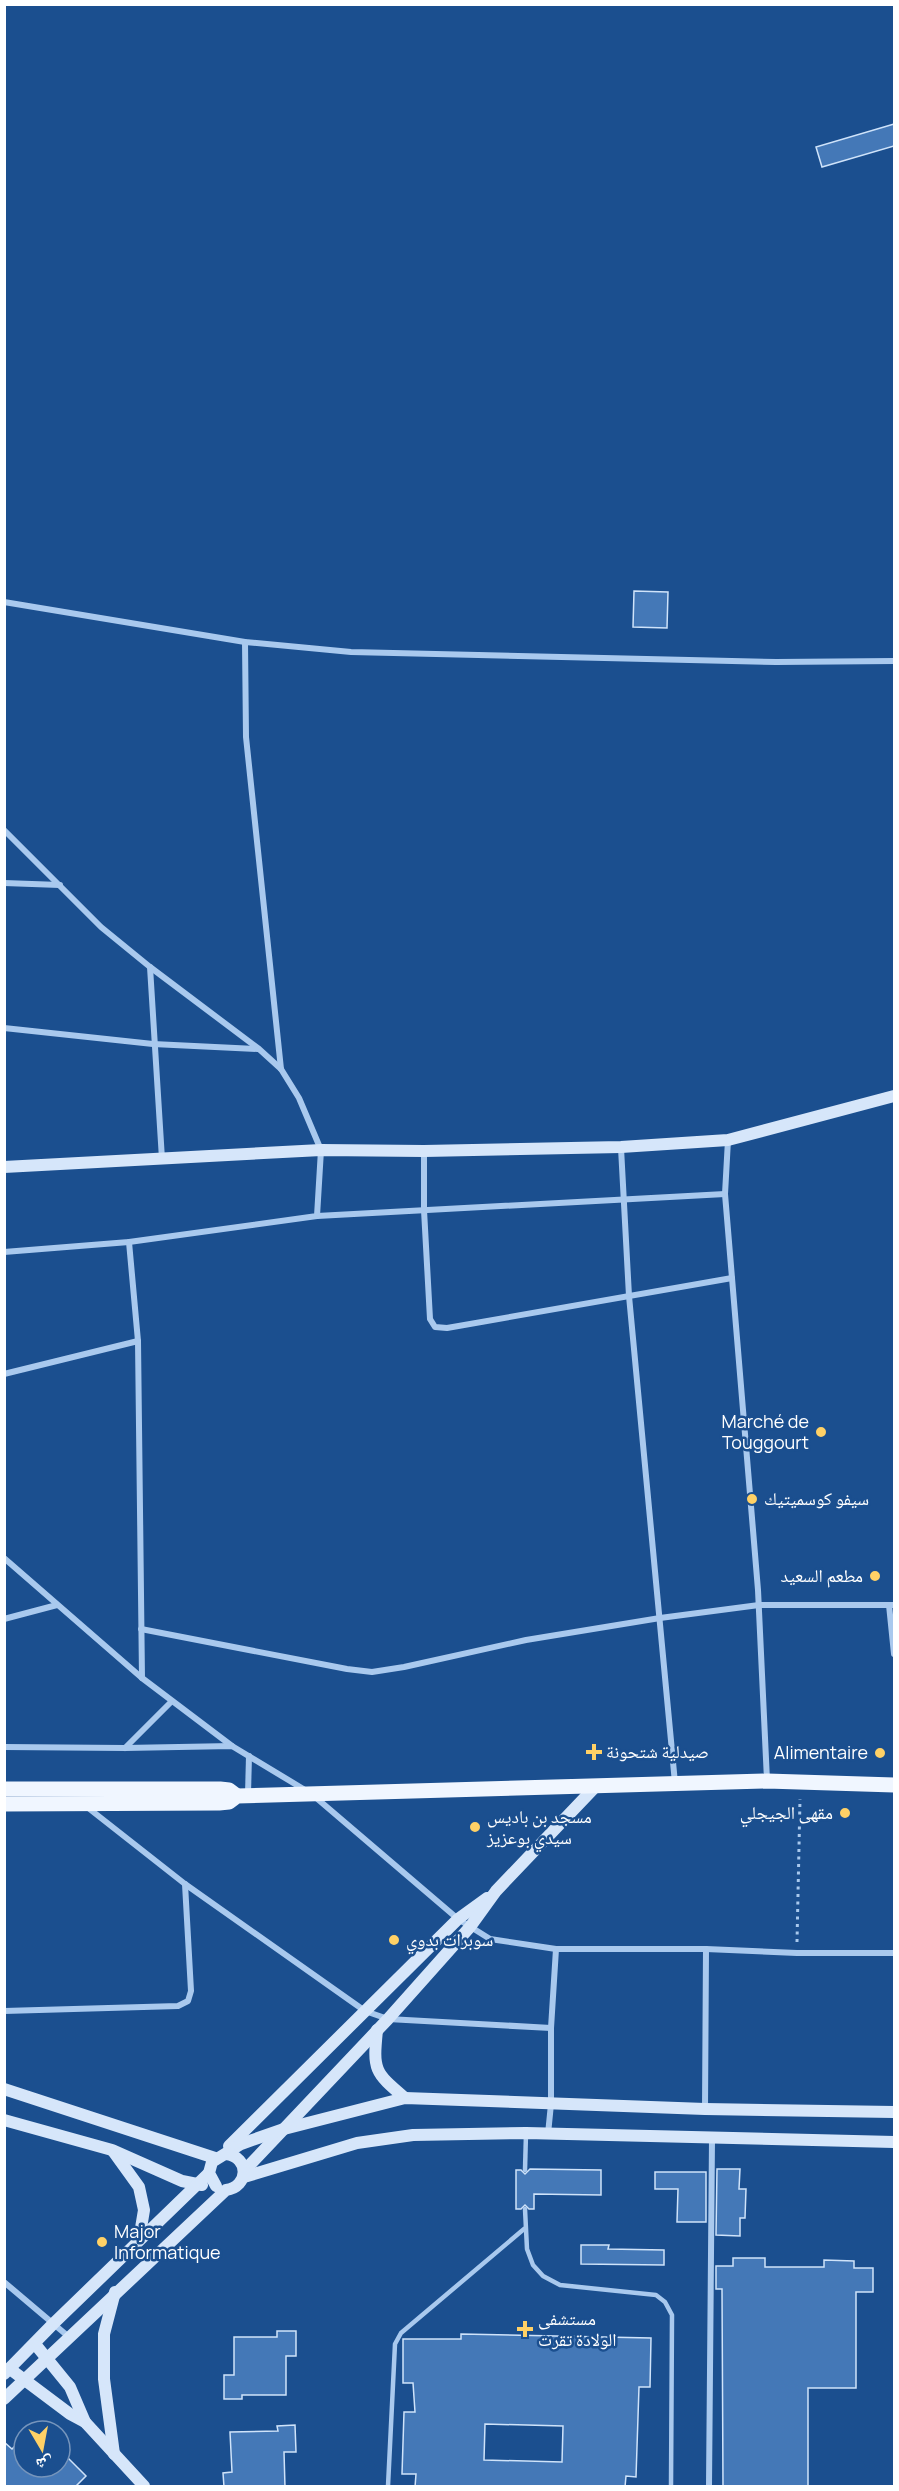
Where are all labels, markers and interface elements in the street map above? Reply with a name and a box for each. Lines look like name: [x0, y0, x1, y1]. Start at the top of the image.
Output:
place label: Marché de Touggourt: [722, 1409, 809, 1454]
marker: Marché de Touggourt: [814, 1425, 828, 1439]
place label: سيفو كوسميتيك: [764, 1486, 869, 1510]
marker: سيفو كوسميتيك: [745, 1492, 759, 1506]
place label: مطعم السعيد: [780, 1563, 863, 1588]
marker: مطعم السعيد: [868, 1569, 882, 1583]
place label: صيدلية شتحونة: [606, 1739, 709, 1763]
place label: Alimentaire: [774, 1740, 868, 1764]
marker: صيدلية شتحونة: [587, 1745, 601, 1759]
marker: Alimentaire: [873, 1746, 887, 1760]
place label: مقهى الجيجلي: [740, 1800, 833, 1828]
place label: مسجد بن باديس سيدي بوعزيز: [486, 1804, 592, 1853]
marker: مقهى الجيجلي: [838, 1806, 852, 1820]
marker: مسجد بن باديس سيدي بوعزيز: [468, 1820, 482, 1834]
place label: سوبرات بدوي: [406, 1927, 493, 1955]
marker: سوبرات بدوي: [387, 1933, 401, 1947]
place label: Major Informatique: [114, 2219, 221, 2264]
marker: Major Informatique: [95, 2235, 109, 2249]
place label: مستشفى الولادة تقرت: [538, 2306, 617, 2351]
marker: مستشفى الولادة تقرت: [516, 2320, 534, 2338]
north arrow: [12, 2419, 72, 2479]
text: ش: [34, 2451, 55, 2476]

